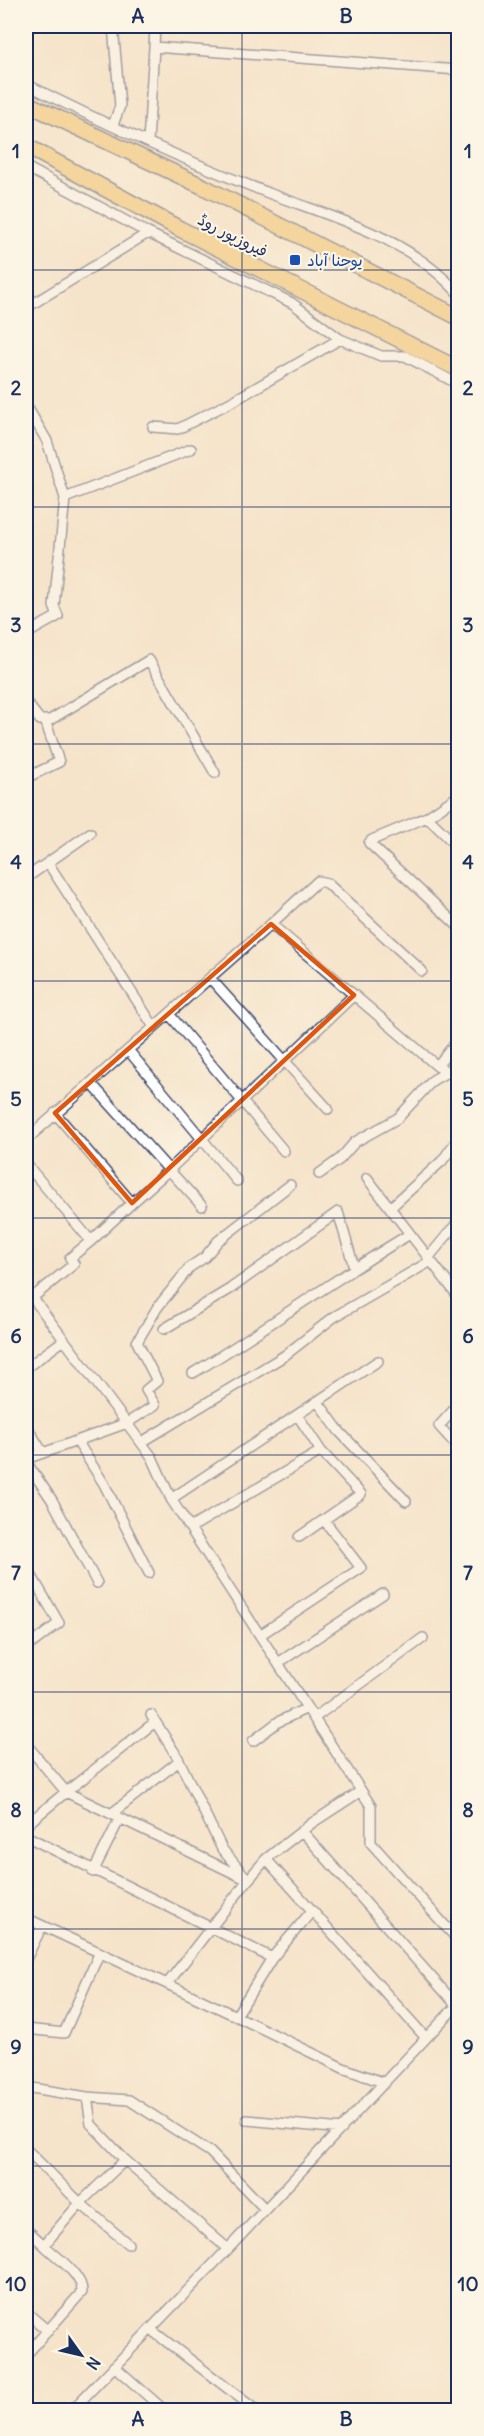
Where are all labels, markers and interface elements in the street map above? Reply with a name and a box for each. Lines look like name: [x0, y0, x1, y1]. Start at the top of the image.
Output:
text: A: [132, 3, 145, 28]
text: B: [339, 3, 353, 28]
text: 1: [12, 138, 20, 163]
text: 1: [464, 138, 472, 163]
street label: فیروزپور روڈ: [194, 209, 271, 262]
place label: یوحنا آباد: [307, 250, 363, 271]
marker: یوحنا آباد: [288, 253, 302, 267]
text: 2: [11, 375, 22, 400]
text: 2: [463, 375, 474, 400]
text: 3: [10, 612, 22, 637]
text: 3: [462, 612, 474, 637]
text: 4: [10, 849, 22, 874]
text: 4: [462, 849, 474, 874]
text: 5: [10, 1086, 22, 1111]
text: 5: [462, 1086, 474, 1111]
text: 6: [10, 1323, 22, 1348]
text: 6: [462, 1323, 474, 1348]
text: 7: [11, 1560, 21, 1585]
text: 7: [463, 1560, 473, 1585]
text: 8: [10, 1797, 22, 1822]
text: 8: [462, 1797, 474, 1822]
text: 9: [10, 2034, 22, 2059]
text: 9: [462, 2034, 474, 2059]
text: 10: [5, 2271, 27, 2296]
text: 10: [457, 2271, 479, 2296]
north arrow: [51, 2325, 111, 2385]
text: N: [82, 2353, 105, 2374]
text: A: [132, 2406, 145, 2431]
text: B: [339, 2406, 353, 2431]

